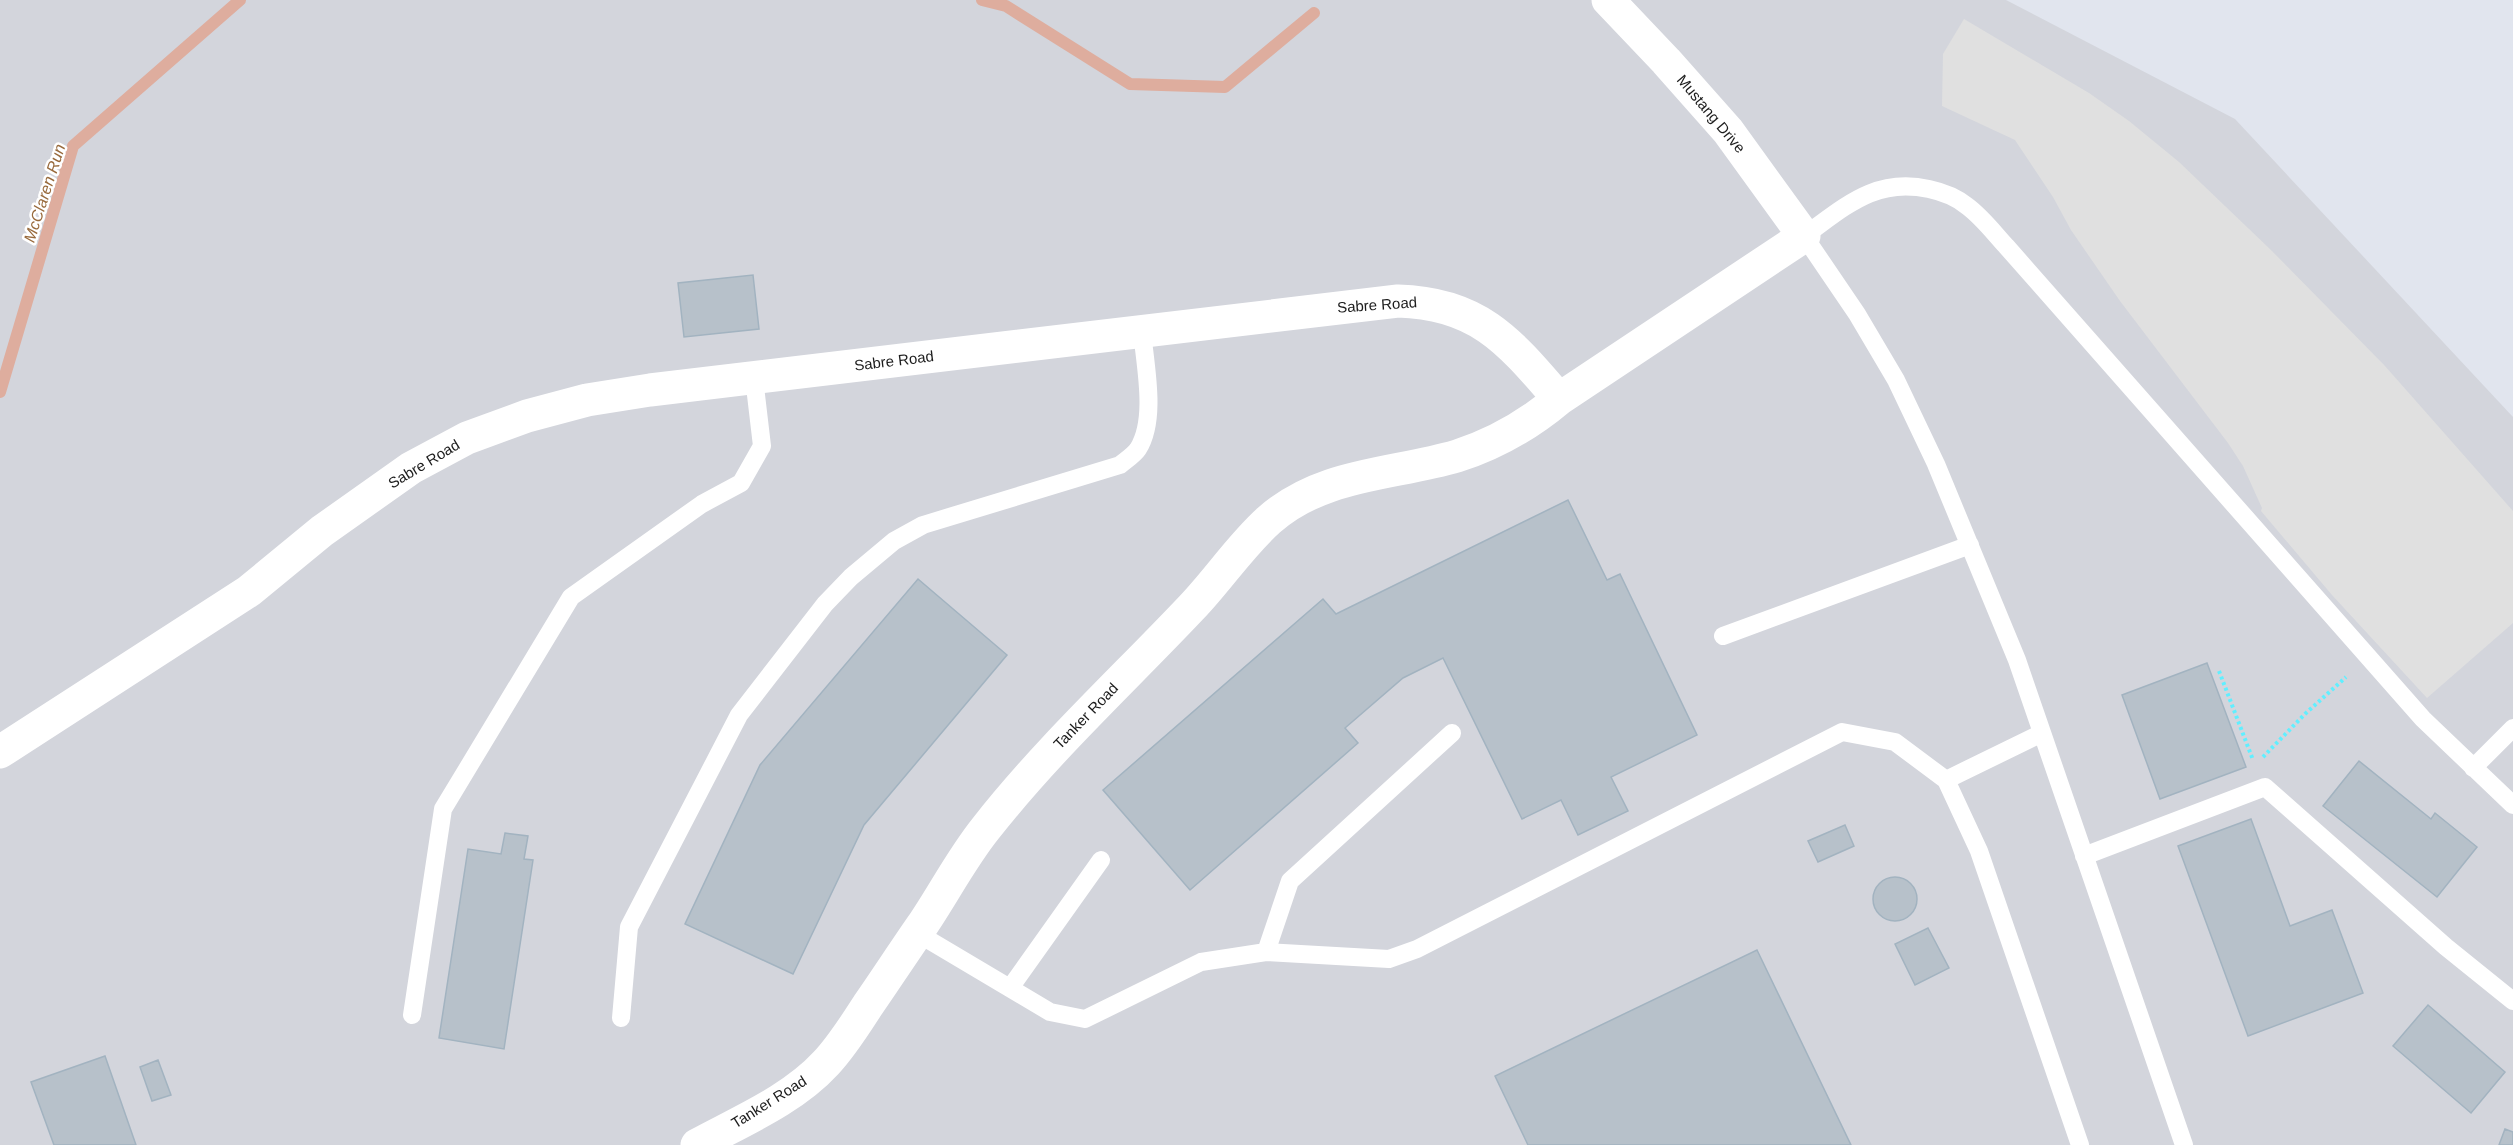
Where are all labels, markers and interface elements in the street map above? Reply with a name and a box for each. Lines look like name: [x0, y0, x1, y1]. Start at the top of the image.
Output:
street label: Mustang Drive: [1674, 71, 1749, 156]
water label: McClaren Run: [21, 142, 68, 244]
street label: Sabre Road: [1336, 293, 1417, 316]
street label: Sabre Road: [853, 347, 935, 374]
street label: Sabre Road: [385, 436, 462, 491]
street label: Tanker Road: [1050, 679, 1121, 752]
street label: Tanker Road: [728, 1072, 809, 1131]

